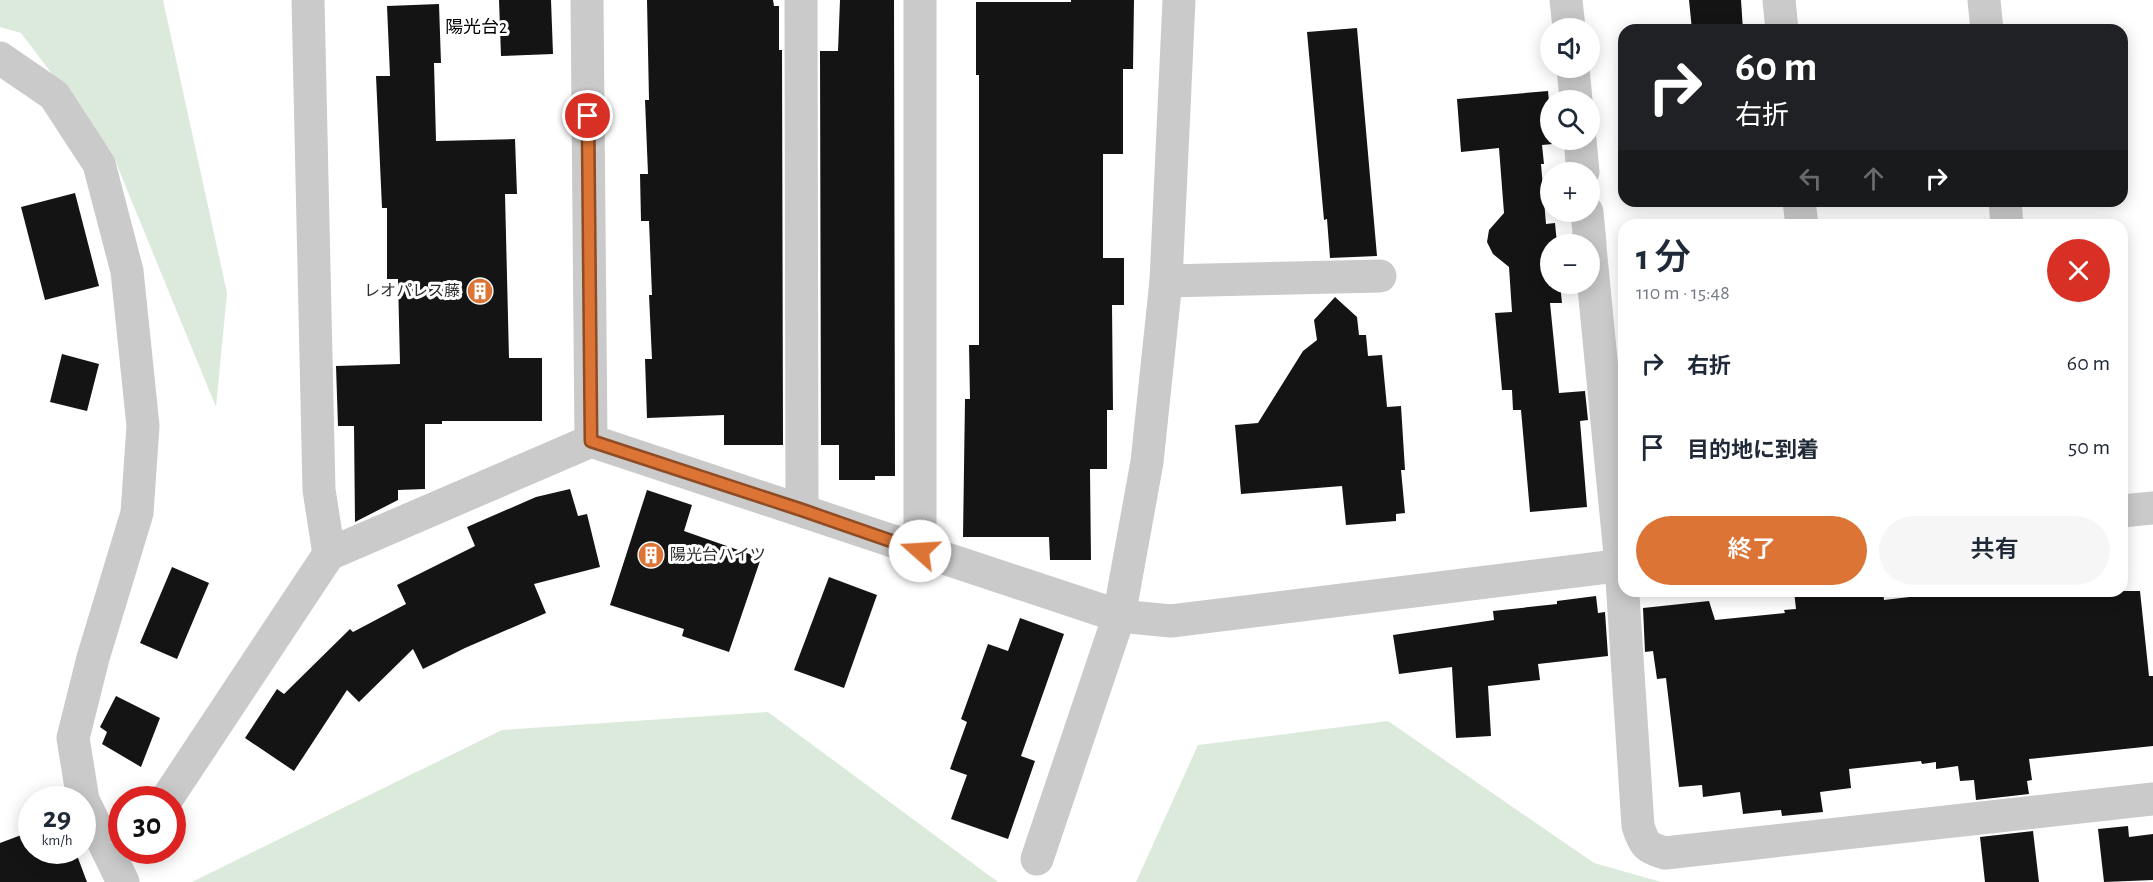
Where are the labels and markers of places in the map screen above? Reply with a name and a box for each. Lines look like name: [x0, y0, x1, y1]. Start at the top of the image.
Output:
pin: [562, 90, 613, 141]
building icon: レオパレス藤: [465, 276, 495, 306]
place label: レオパレス藤: [364, 283, 460, 299]
building icon: 陽光台ハイツ: [636, 540, 666, 570]
place label: 陽光台ハイツ: [670, 546, 766, 563]

